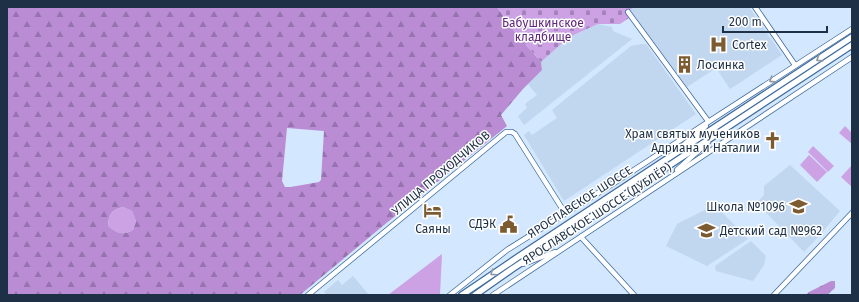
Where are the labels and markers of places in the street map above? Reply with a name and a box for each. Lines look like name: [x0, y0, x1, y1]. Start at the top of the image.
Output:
hospital icon: Cortex: [709, 35, 729, 55]
place label: Cortex: [732, 38, 767, 52]
building icon: Лосинка: [674, 55, 694, 75]
place label: Лосинка: [697, 58, 745, 72]
place label: Храм святых мучеников Адриана и Наталии: [625, 127, 760, 155]
church icon: Храм святых мучеников Адриана и Наталии: [763, 131, 783, 151]
school or university icon: Школа №1096: [788, 197, 808, 217]
hotel icon: Саяны: [423, 200, 443, 220]
place label: Школа №1096: [706, 200, 785, 214]
public building icon: СДЭК: [499, 214, 519, 234]
place label: СДЭК: [468, 217, 496, 231]
school or university icon: Детский сад №962: [697, 221, 717, 241]
place label: Саяны: [415, 222, 451, 236]
place label: Детский сад №962: [719, 224, 822, 238]

